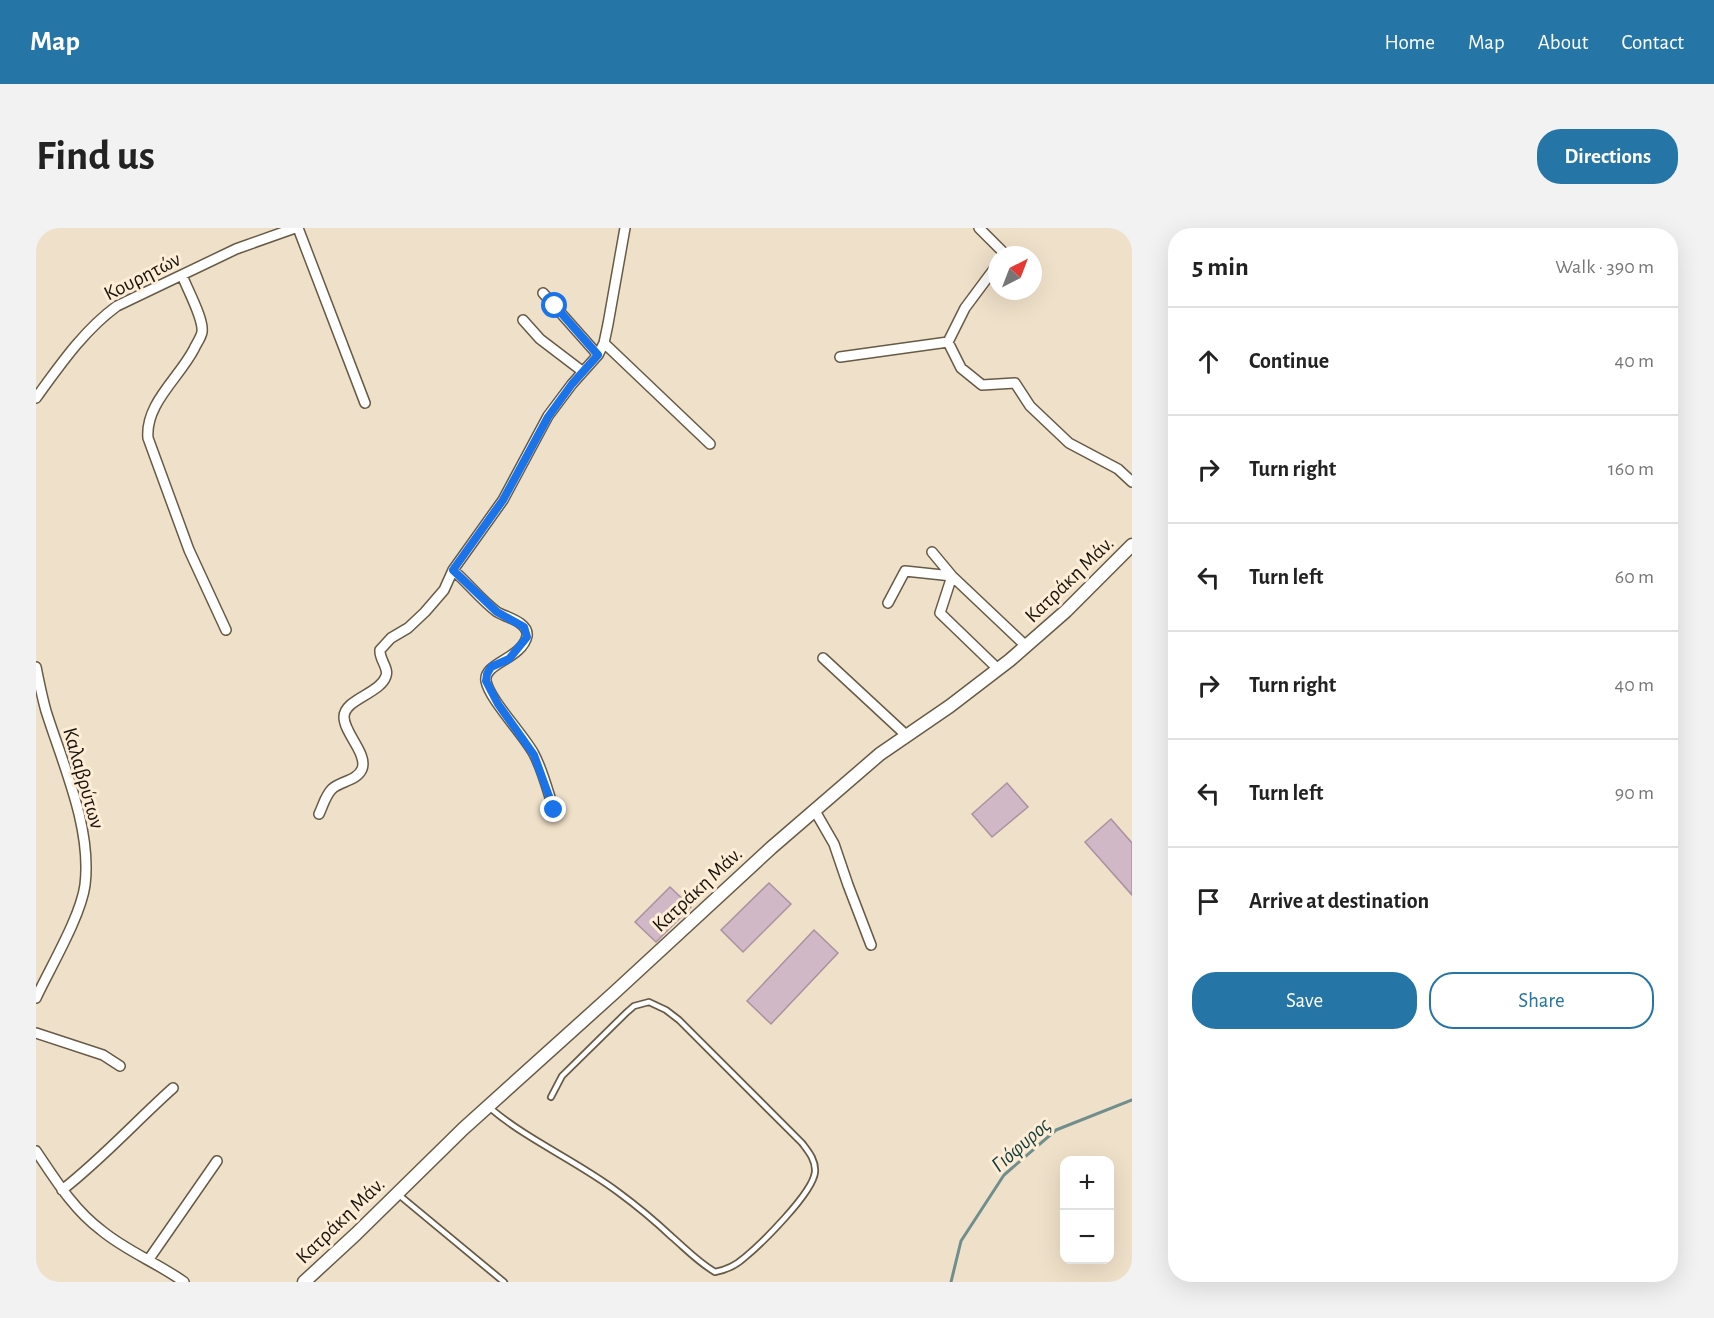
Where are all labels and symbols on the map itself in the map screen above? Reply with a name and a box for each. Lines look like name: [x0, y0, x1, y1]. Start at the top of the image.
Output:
north arrow: [988, 246, 1042, 300]
street label: Κουρητών: [100, 248, 184, 305]
route start: [541, 292, 567, 318]
street label: Κατράκη Μάν.: [1021, 532, 1118, 627]
street label: Καλαβρύτων: [59, 725, 108, 831]
route end: [540, 796, 566, 822]
street label: Κατράκη Μάν.: [648, 843, 746, 936]
water label: Γιόφυρος: [987, 1113, 1055, 1177]
street label: Κατράκη Μάν.: [292, 1173, 389, 1268]

